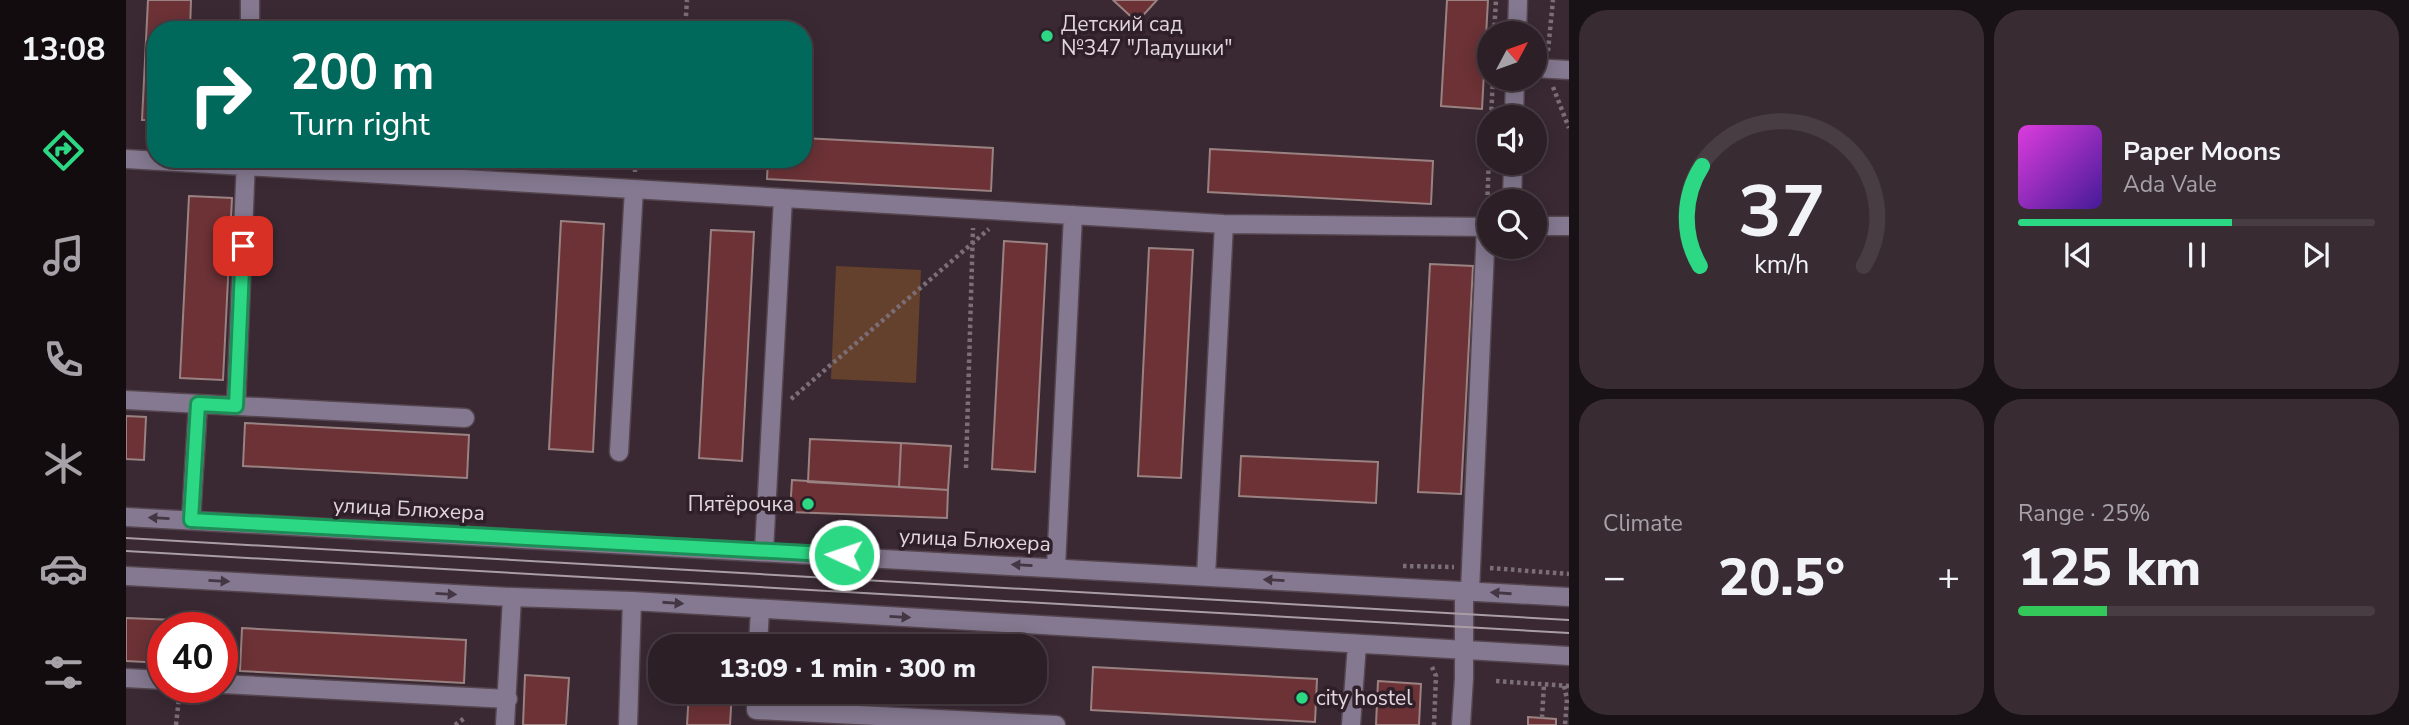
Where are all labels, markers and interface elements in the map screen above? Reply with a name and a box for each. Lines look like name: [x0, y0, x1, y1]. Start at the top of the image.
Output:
place label: Детский сад №347 "Ладушки": [1061, 10, 1233, 62]
north arrow: [1477, 21, 1547, 91]
map controls: [1477, 21, 1547, 259]
text: 13:08: [21, 28, 105, 71]
marker: Детский сад №347 "Ладушки": [1039, 28, 1055, 44]
text: 200 m: [290, 39, 434, 106]
icon: right: [175, 49, 266, 140]
text: Turn right: [290, 103, 430, 146]
button: sound: [1477, 105, 1547, 175]
icon: directions: [39, 126, 88, 175]
text: Paper Moons: [2123, 134, 2281, 169]
text: 37: [1738, 162, 1825, 262]
text: Ada Vale: [2123, 169, 2217, 200]
button: search: [1477, 189, 1547, 259]
pin: [213, 216, 273, 276]
icon: arrive: [224, 227, 262, 265]
icon: music: [39, 231, 88, 280]
icon: previous: [2059, 236, 2097, 274]
icon: pause: [2178, 236, 2216, 274]
icon: next: [2297, 236, 2335, 274]
text: km/h: [1754, 248, 1809, 282]
icon: phone: [39, 335, 88, 384]
icon: climate: [39, 439, 88, 488]
place label: Пятёрочка: [688, 490, 794, 518]
street label: улица Блюхера: [332, 491, 486, 527]
marker: Пятёрочка: [800, 496, 816, 512]
text: Range · 25%: [2018, 498, 2150, 529]
text: Climate: [1603, 508, 1683, 539]
one-way arrow: [148, 513, 170, 524]
position arrow: [807, 518, 881, 592]
street label: улица Блюхера: [898, 522, 1052, 558]
text: 125 km: [2018, 532, 2201, 603]
text: 20.5°: [1718, 542, 1845, 613]
icon: car: [39, 544, 88, 593]
text: −: [1603, 552, 1626, 603]
text: +: [1937, 552, 1960, 603]
one-way arrow: [1011, 560, 1033, 571]
one-way arrow: [1263, 574, 1285, 585]
one-way arrow: [208, 576, 230, 587]
one-way arrow: [1490, 587, 1512, 598]
one-way arrow: [435, 588, 457, 599]
one-way arrow: [662, 598, 684, 609]
speed limit sign: 40: [147, 612, 238, 703]
one-way arrow: [889, 612, 911, 623]
icon: filters: [39, 648, 88, 697]
text: 13:09 · 1 min · 300 m: [719, 651, 976, 686]
place label: city hostel: [1316, 684, 1413, 712]
marker: city hostel: [1294, 690, 1310, 706]

